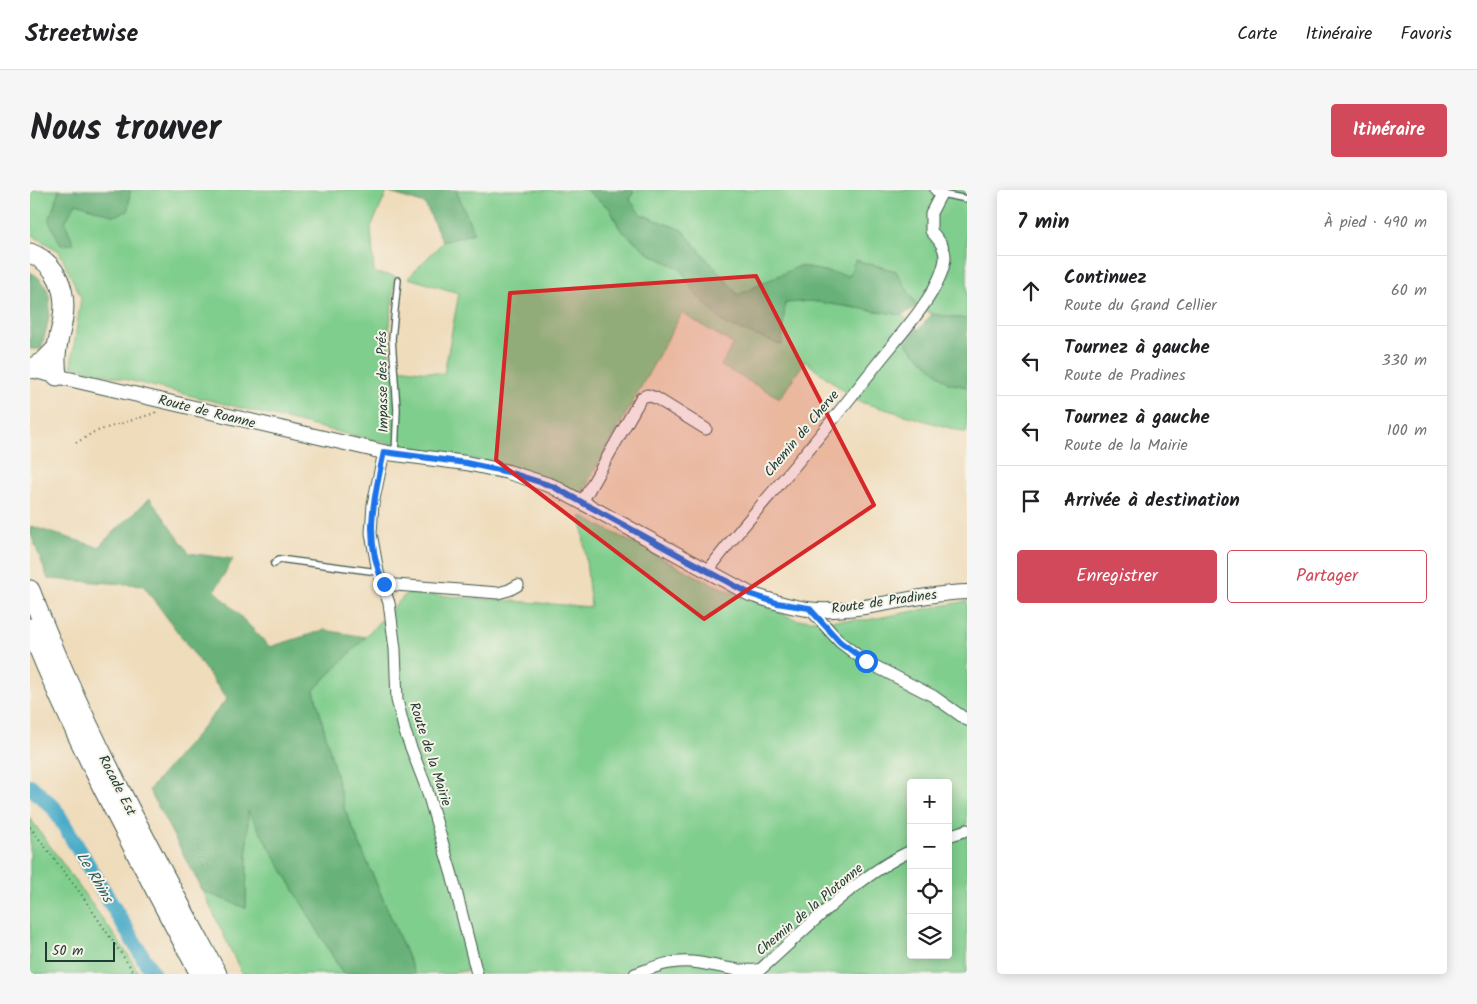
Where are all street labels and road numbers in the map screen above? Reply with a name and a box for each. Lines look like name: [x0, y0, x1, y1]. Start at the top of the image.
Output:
street label: Impasse des Prés: [371, 331, 395, 433]
street label: Chemin de Cherve: [759, 385, 845, 482]
street label: Route de Roanne: [156, 389, 259, 435]
street label: Route de Pradines: [830, 584, 938, 620]
street label: Route de la Mairie: [403, 699, 457, 810]
street label: Rocade Est: [92, 751, 142, 820]
street label: Chemin de la Plotonne: [751, 858, 869, 961]

